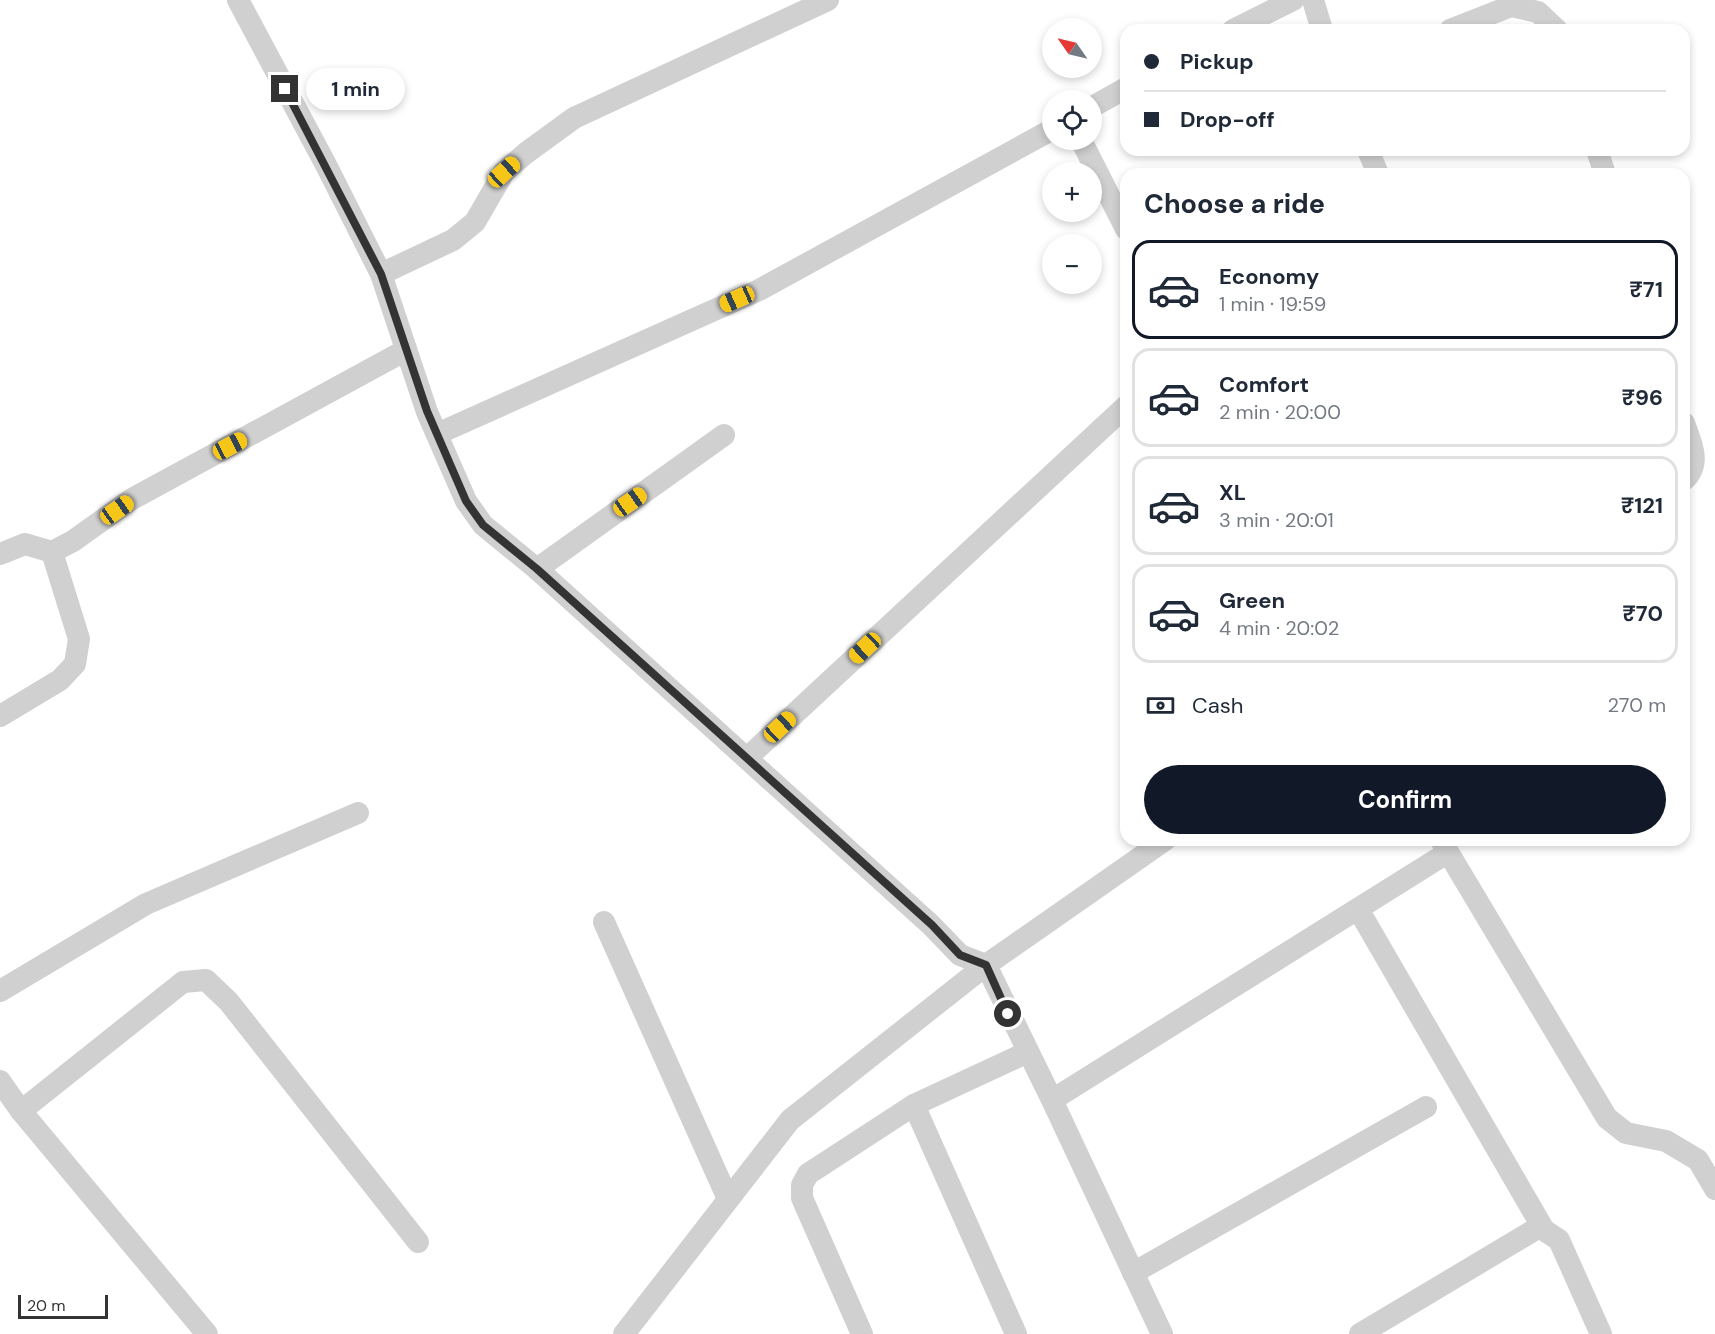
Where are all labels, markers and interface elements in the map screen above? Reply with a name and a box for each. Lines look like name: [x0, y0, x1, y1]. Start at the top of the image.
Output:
north arrow: [1042, 18, 1102, 78]
map controls: [1042, 18, 1102, 294]
text: Pickup: [1180, 47, 1254, 76]
callout: 1 min: [306, 68, 405, 110]
route end: [271, 75, 298, 102]
text: 1 min: [331, 76, 380, 102]
button: locate: [1042, 90, 1102, 150]
text: Drop-off: [1180, 105, 1275, 134]
car: [485, 153, 523, 191]
button: +: [1042, 162, 1102, 222]
text: Choose a ride: [1144, 186, 1325, 221]
button: −: [1042, 234, 1102, 294]
text: Economy: [1219, 262, 1319, 291]
icon: car: [1147, 263, 1201, 317]
text: ₹71: [1629, 275, 1663, 304]
car: [717, 283, 757, 315]
text: 1 min · 19:59: [1219, 291, 1326, 317]
text: Comfort: [1219, 370, 1309, 399]
icon: car: [1147, 371, 1201, 425]
text: ₹96: [1622, 383, 1663, 412]
text: 2 min · 20:00: [1219, 399, 1341, 425]
car: [210, 430, 250, 462]
text: XL: [1219, 478, 1246, 507]
icon: car: [1147, 479, 1201, 533]
car: [610, 484, 650, 520]
text: ₹121: [1621, 491, 1663, 520]
car: [97, 492, 137, 528]
text: 3 min · 20:01: [1219, 507, 1334, 533]
text: Green: [1219, 586, 1285, 615]
icon: car: [1147, 587, 1201, 641]
text: ₹70: [1622, 599, 1663, 628]
text: 4 min · 20:02: [1219, 615, 1339, 641]
car: [846, 629, 884, 667]
icon: cash: [1144, 689, 1177, 722]
text: Cash: [1192, 691, 1243, 720]
text: 270 m: [1608, 692, 1666, 718]
car: [761, 708, 799, 746]
button: Confirm: [1144, 765, 1666, 834]
route start: [994, 1000, 1021, 1027]
scale bar: [18, 1292, 108, 1320]
text: 20 m: [27, 1295, 66, 1316]

